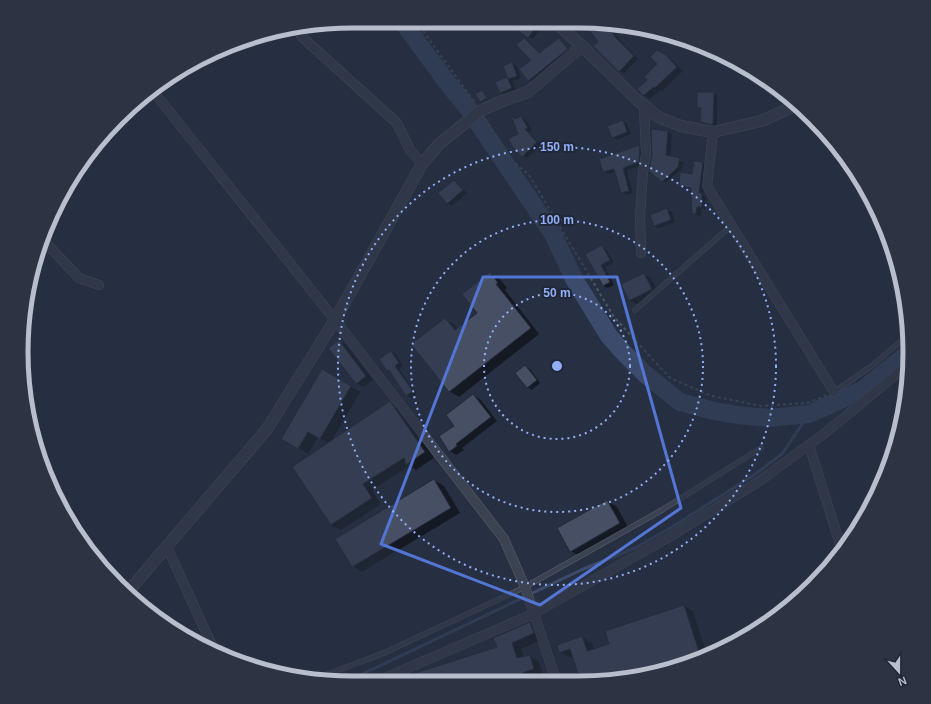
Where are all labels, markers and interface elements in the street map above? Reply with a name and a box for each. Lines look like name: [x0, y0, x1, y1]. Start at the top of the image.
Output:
text: 150 m: [540, 140, 574, 154]
text: 100 m: [540, 213, 574, 227]
text: 50 m: [543, 286, 571, 300]
centre of rings: [550, 359, 564, 373]
north arrow: [879, 652, 919, 692]
text: N: [897, 674, 908, 688]

